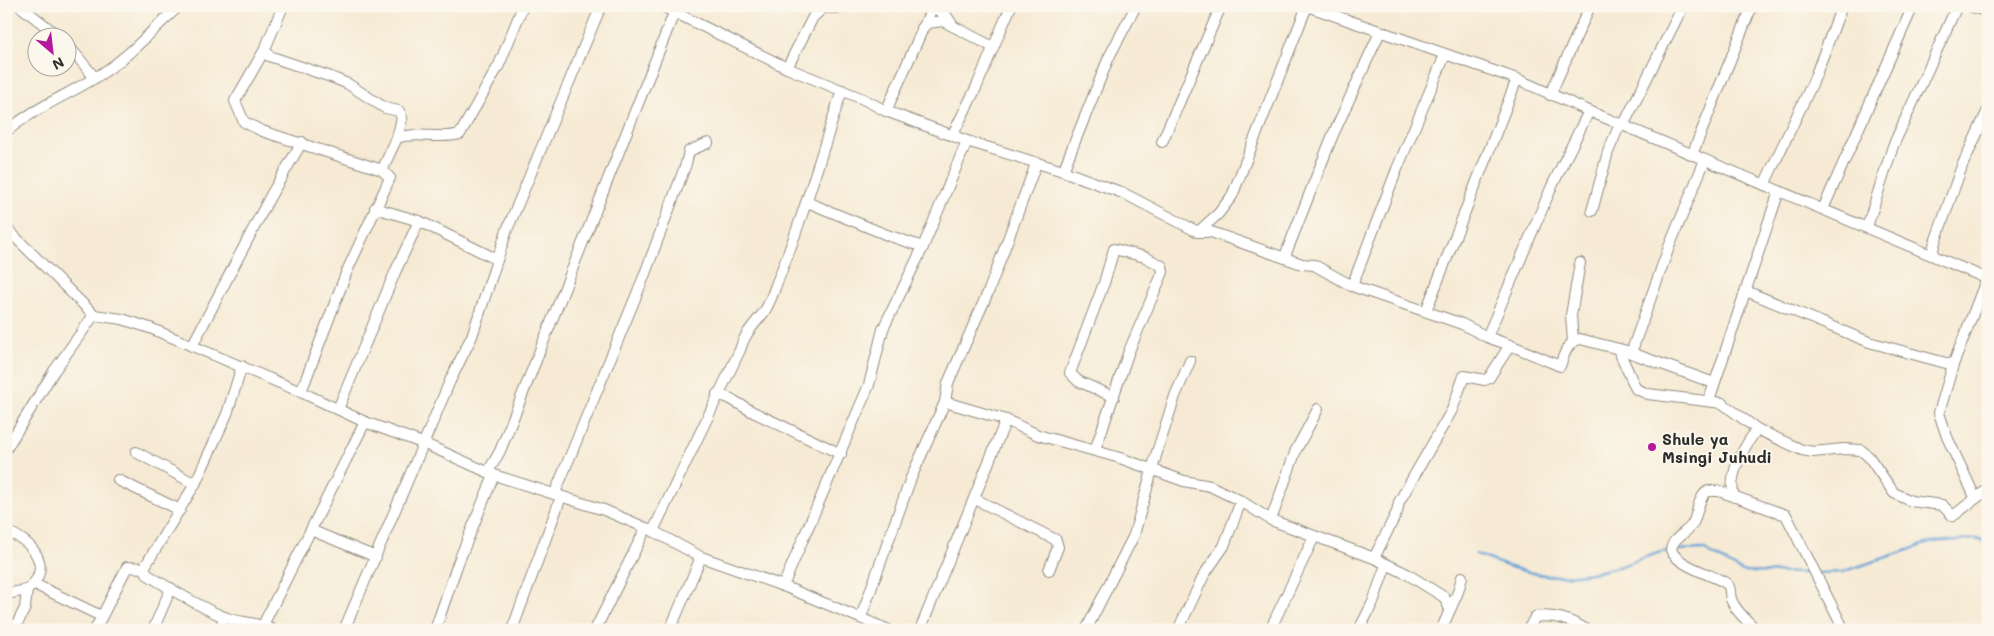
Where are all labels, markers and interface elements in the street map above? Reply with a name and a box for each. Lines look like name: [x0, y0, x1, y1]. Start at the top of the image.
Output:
north arrow: [28, 28, 78, 78]
text: N: [49, 53, 67, 75]
place label: Shule ya Msingi Juhudi: [1662, 428, 1772, 467]
marker: Shule ya Msingi Juhudi: [1646, 441, 1658, 453]

